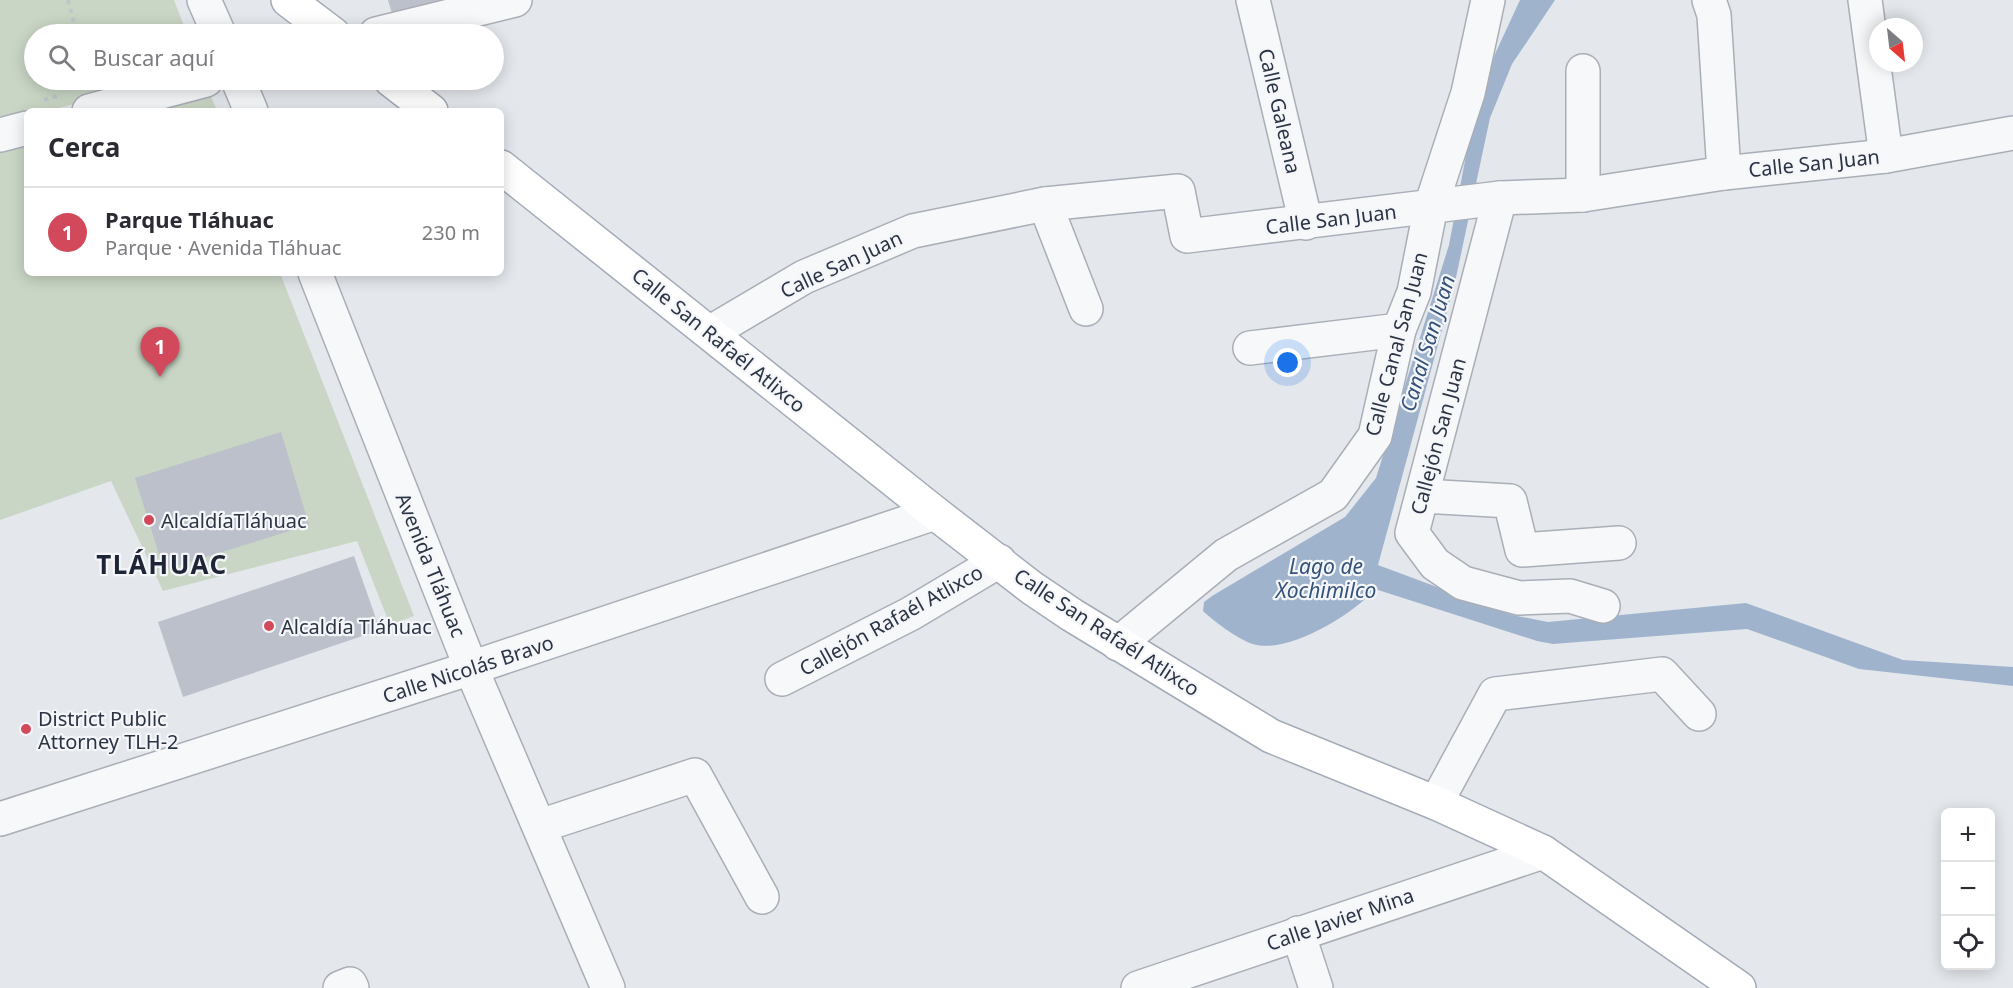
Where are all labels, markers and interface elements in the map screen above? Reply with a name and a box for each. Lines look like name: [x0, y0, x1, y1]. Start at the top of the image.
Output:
north arrow: [1869, 18, 1923, 72]
search box: [24, 24, 504, 90]
icon: search: [45, 41, 78, 74]
text: Buscar aquí: [93, 42, 214, 72]
street label: Calle Galeana: [1252, 46, 1308, 176]
text: Cerca: [48, 129, 120, 165]
street label: Calle San Juan: [1747, 143, 1881, 183]
street label: Calle San Juan: [1264, 198, 1398, 240]
text: Parque Tláhuac: [105, 204, 274, 234]
text: 1: [62, 219, 73, 246]
text: 230 m: [422, 219, 480, 246]
street label: Calle San Juan: [776, 224, 906, 304]
text: Parque · Avenida Tláhuac: [105, 234, 341, 261]
street label: Calle Canal San Juan: [1358, 249, 1434, 439]
street label: Calle San Rafaél Atlixco: [627, 262, 811, 418]
water label: Canal San Juan: [1393, 271, 1461, 415]
pin: 1: [140, 328, 180, 377]
your location: [1273, 348, 1302, 377]
street label: Callejón San Juan: [1404, 355, 1472, 517]
street label: Avenida Tláhuac: [390, 489, 472, 641]
place label: AlcaldíaTláhuac: [161, 507, 307, 534]
marker: AlcaldíaTláhuac: [142, 513, 156, 527]
district label: TLÁHUAC: [96, 546, 228, 582]
water label: Lago de Xochimilco: [1274, 552, 1376, 604]
street label: Callejón Rafaél Atlixco: [794, 558, 988, 682]
street label: Calle San Rafaél Atlixco: [1009, 562, 1205, 702]
place label: Alcaldía Tláhuac: [281, 613, 432, 640]
marker: Alcaldía Tláhuac: [262, 619, 276, 633]
street label: Calle Nicolás Bravo: [379, 629, 557, 709]
place label: District Public Attorney TLH-2: [38, 705, 179, 755]
marker: District Public Attorney TLH-2: [19, 722, 33, 736]
map controls: [1941, 808, 1995, 970]
button: +: [1941, 808, 1995, 862]
button: −: [1941, 862, 1995, 916]
street label: Calle Javier Mina: [1263, 881, 1417, 957]
button: locate: [1941, 916, 1995, 970]

